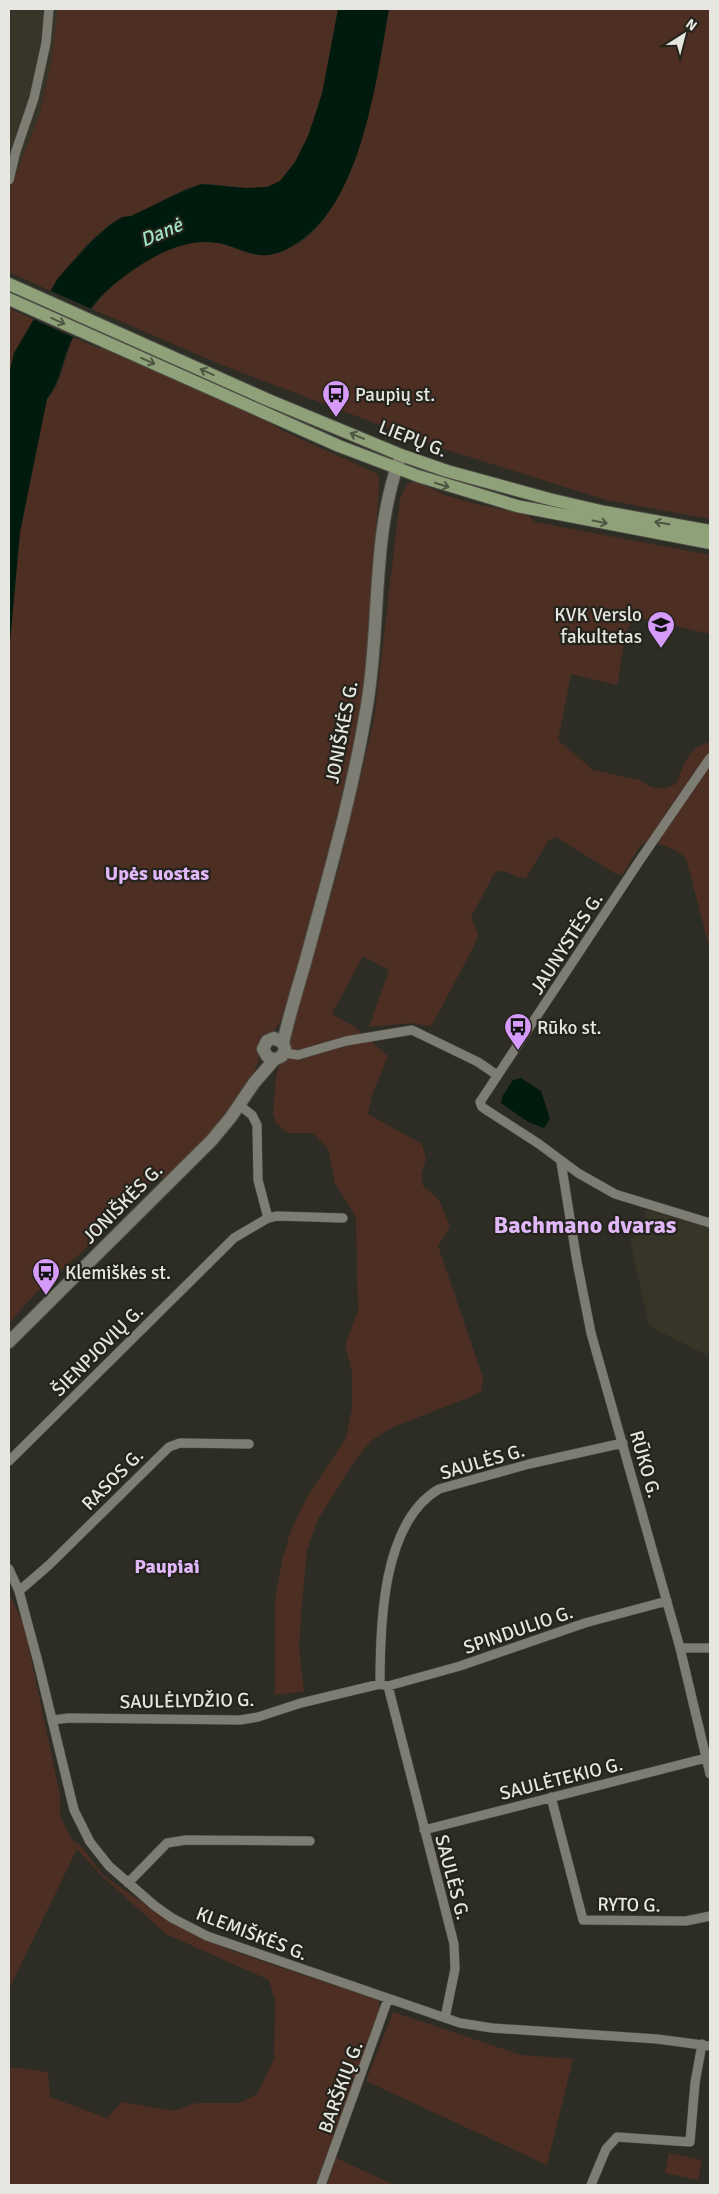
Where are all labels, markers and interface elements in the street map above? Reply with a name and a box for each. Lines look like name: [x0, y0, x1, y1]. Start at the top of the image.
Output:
north arrow: [659, 10, 709, 60]
text: N: [682, 15, 700, 35]
water label: Danė: [136, 212, 187, 253]
one-way arrow: [50, 316, 65, 326]
one-way arrow: [140, 356, 155, 366]
one-way arrow: [200, 367, 215, 377]
bus stop icon: Paupių st.: [321, 379, 351, 418]
place label: Paupių st.: [355, 383, 435, 407]
street label: LIEPŲ G.: [375, 415, 450, 463]
one-way arrow: [350, 430, 365, 440]
one-way arrow: [434, 480, 450, 490]
one-way arrow: [655, 517, 671, 527]
one-way arrow: [592, 518, 608, 528]
place label: KVK Verslo fakultetas: [554, 603, 642, 649]
school or university icon: KVK Verslo fakultetas: [646, 610, 676, 649]
street label: JONIŠKĖS G.: [319, 679, 364, 785]
district label: Upės uostas: [105, 861, 209, 886]
street label: JAUNYSTĖS G.: [525, 888, 609, 999]
bus stop icon: Rūko st.: [503, 1012, 533, 1051]
place label: Rūko st.: [537, 1016, 602, 1040]
street label: JONIŠKĖS G.: [77, 1158, 168, 1249]
district label: Bachmano dvaras: [494, 1210, 677, 1240]
bus stop icon: Klemiškės st.: [31, 1257, 61, 1296]
place label: Klemiškės st.: [65, 1261, 171, 1285]
street label: ŠIENPJOVIŲ G.: [46, 1299, 149, 1402]
street label: RŪKO G.: [624, 1428, 666, 1501]
street label: SAULĖS G.: [437, 1438, 527, 1485]
street label: RASOS G.: [77, 1444, 149, 1516]
district label: Paupiai: [134, 1554, 200, 1579]
street label: SPINDULIO G.: [460, 1600, 576, 1660]
street label: SAULĖLYDŽIO G.: [119, 1688, 255, 1714]
street label: SAULĖTEKIO G.: [497, 1752, 625, 1806]
street label: SAULĖS G.: [429, 1832, 475, 1922]
street label: RYTO G.: [597, 1892, 661, 1918]
street label: KLEMIŠKĖS G.: [193, 1901, 311, 1966]
street label: BARŠKIŲ G.: [312, 2038, 369, 2137]

